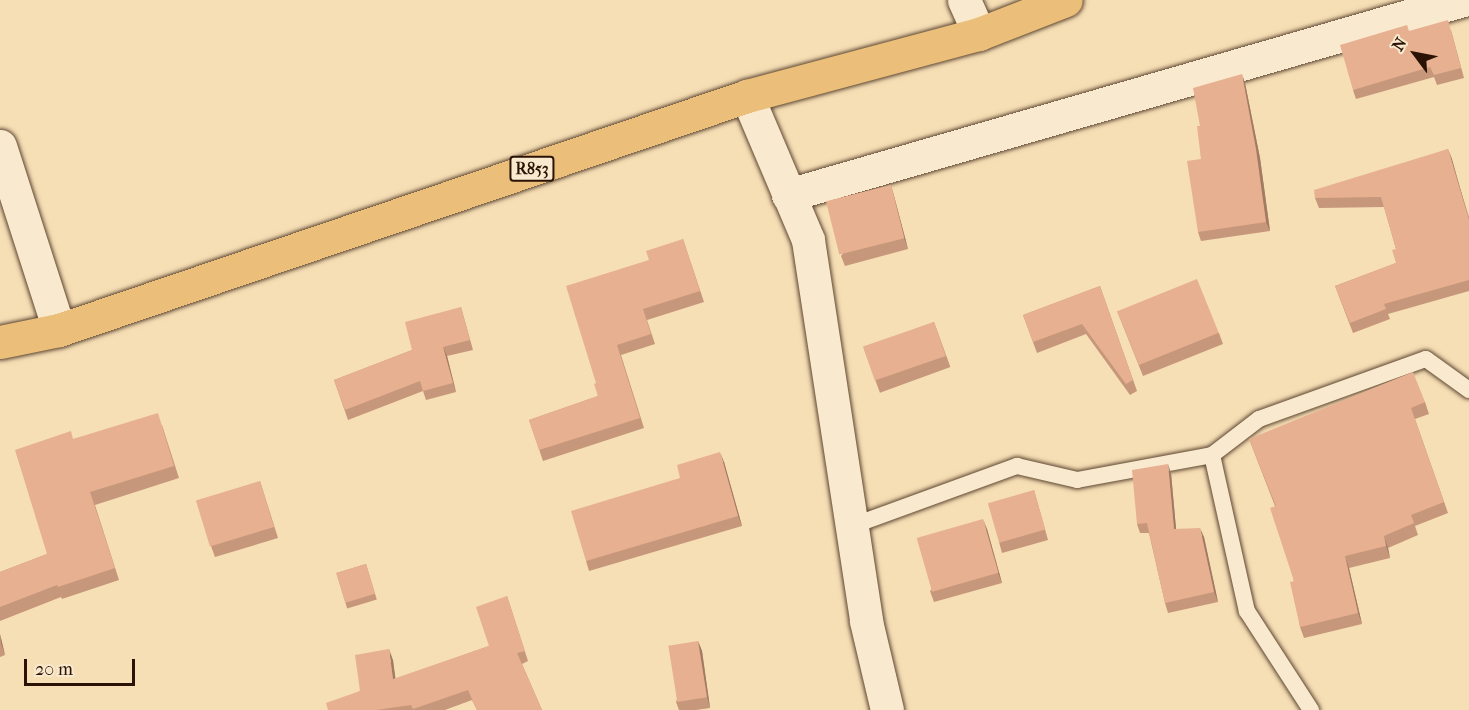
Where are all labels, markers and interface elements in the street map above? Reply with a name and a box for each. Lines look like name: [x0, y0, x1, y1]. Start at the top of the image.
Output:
north arrow: [1385, 24, 1445, 84]
text: N: [1388, 34, 1411, 54]
road number: R853: [508, 156, 556, 182]
scale bar: [27, 647, 138, 685]
text: 20 m: [35, 659, 73, 680]

